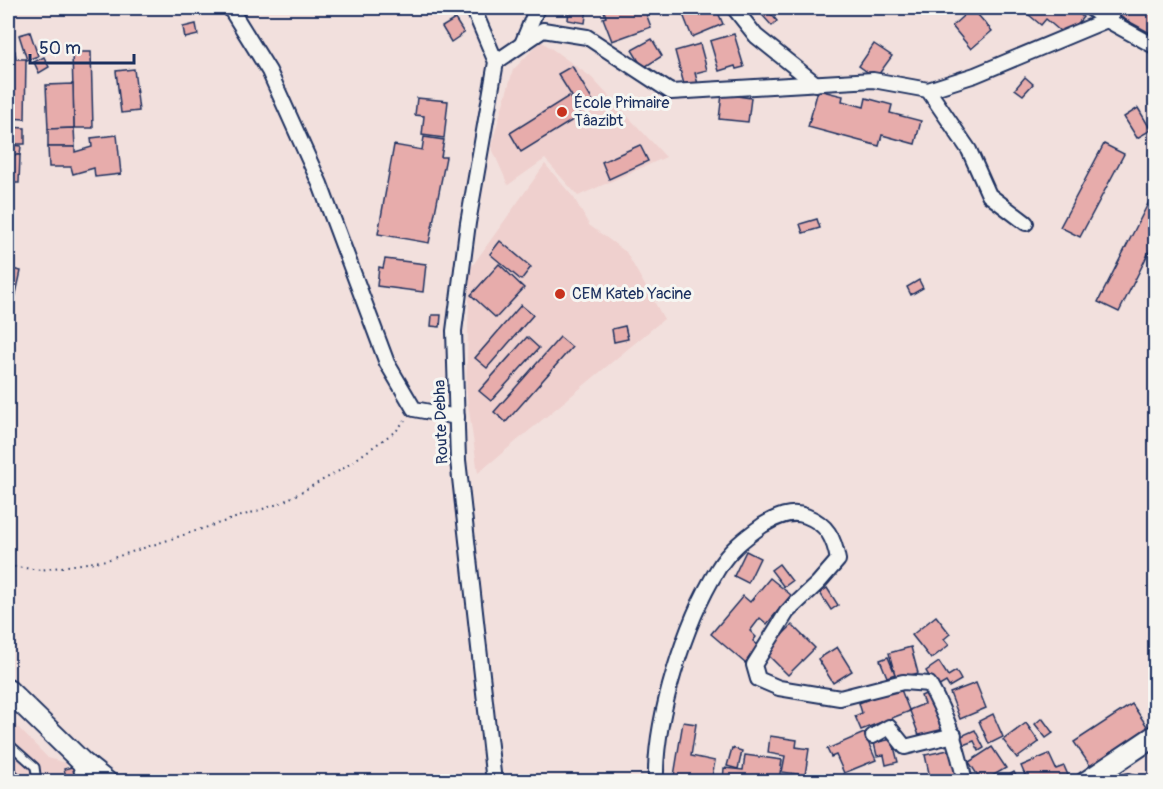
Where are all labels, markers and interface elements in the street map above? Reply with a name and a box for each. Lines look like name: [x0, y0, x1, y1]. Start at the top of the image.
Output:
scale bar: [30, 27, 134, 65]
text: 50 m: [39, 37, 81, 60]
place label: École Primaire Tâazibt: [574, 93, 669, 131]
marker: École Primaire Tâazibt: [555, 105, 569, 119]
place label: CEM Kateb Yacine: [572, 284, 691, 304]
marker: CEM Kateb Yacine: [553, 287, 567, 301]
street label: Route Debha: [430, 379, 452, 465]

